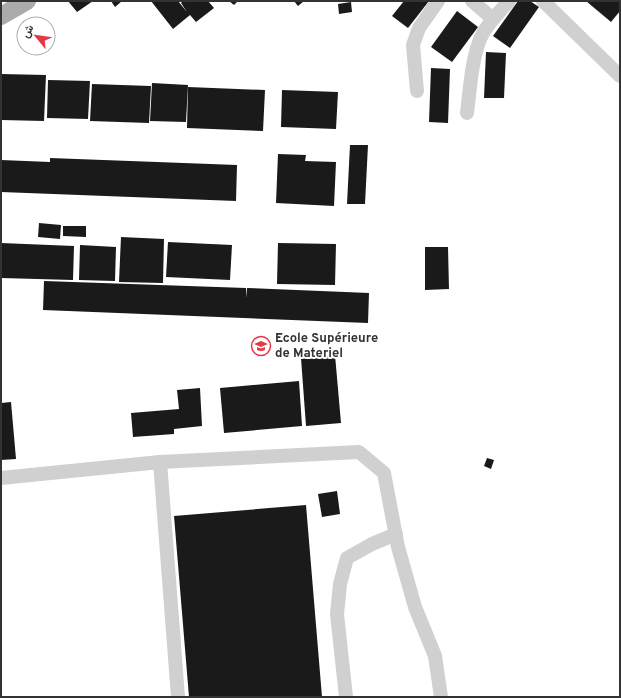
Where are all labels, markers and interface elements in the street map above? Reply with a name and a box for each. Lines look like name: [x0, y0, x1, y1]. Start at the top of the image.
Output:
north arrow: [16, 16, 56, 56]
text: ش: [19, 22, 37, 41]
place label: Ecole Supérieure de Materiel: [275, 331, 378, 362]
school or university icon: Ecole Supérieure de Materiel: [250, 335, 272, 357]

